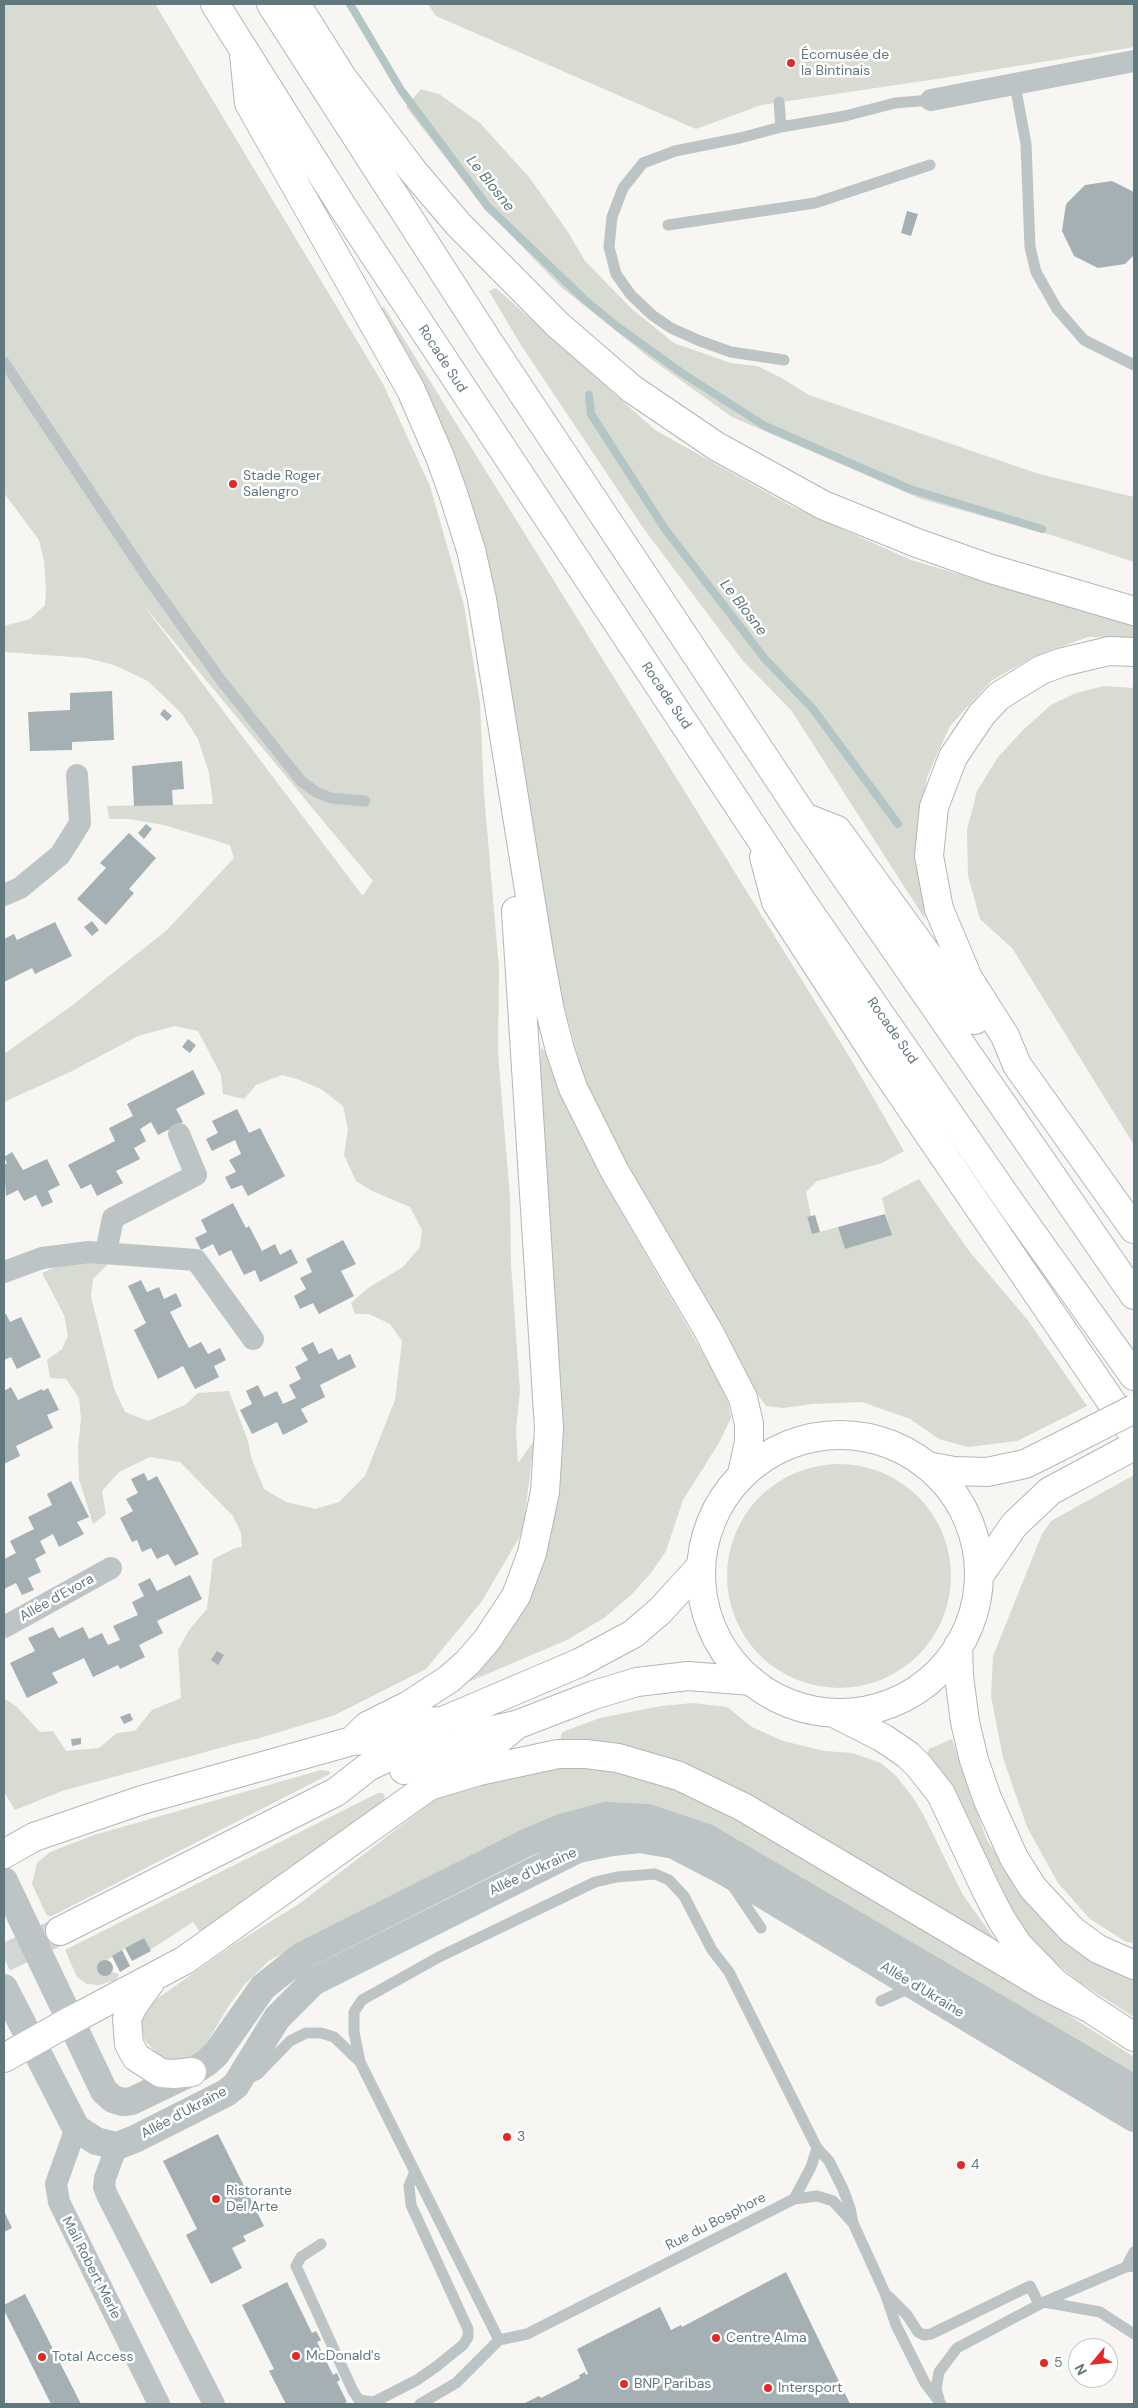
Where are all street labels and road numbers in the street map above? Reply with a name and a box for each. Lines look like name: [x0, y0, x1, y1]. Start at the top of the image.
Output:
street label: Rocade Sud: [414, 322, 470, 396]
street label: Rocade Sud: [637, 659, 695, 733]
street label: Rocade Sud: [863, 995, 921, 1067]
street label: Allée d'Evora: [17, 1571, 97, 1625]
street label: Allée d'Ukraine: [487, 1844, 579, 1900]
street label: Allée d'Ukraine: [877, 1958, 967, 2022]
street label: Allée d'Ukraine: [138, 2083, 230, 2143]
street label: Rue du Bosphore: [663, 2189, 769, 2255]
street label: Mail Robert Merle: [58, 2214, 124, 2322]

